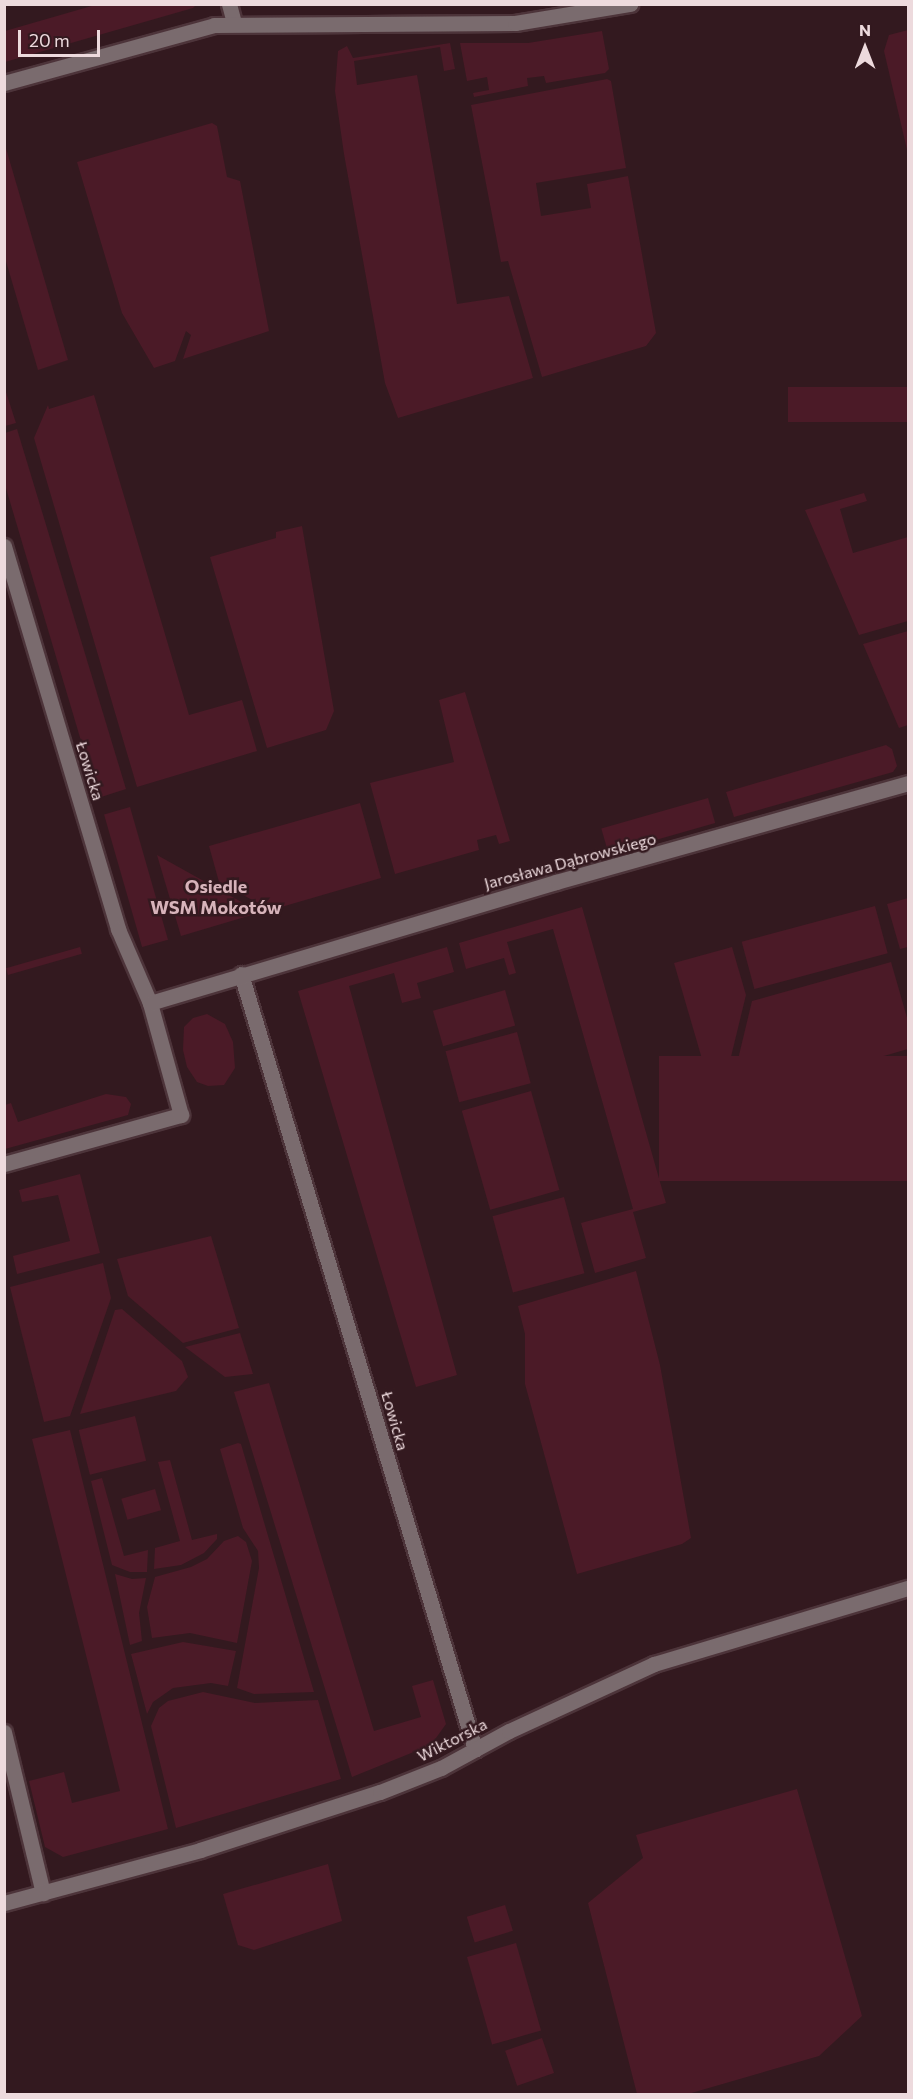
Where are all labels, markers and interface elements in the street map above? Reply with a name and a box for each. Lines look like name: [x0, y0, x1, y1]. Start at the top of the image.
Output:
scale bar: [21, 18, 104, 56]
north arrow: [835, 18, 895, 78]
text: N: [859, 20, 871, 39]
text: 20 m: [29, 29, 70, 51]
street label: Łowicka: [72, 739, 108, 803]
street label: Jarosława Dąbrowskiego: [482, 829, 658, 893]
district label: Osiedle WSM Mokotów: [150, 876, 282, 918]
street label: Łowicka: [377, 1389, 413, 1453]
street label: Wiktorska: [414, 1714, 490, 1766]

